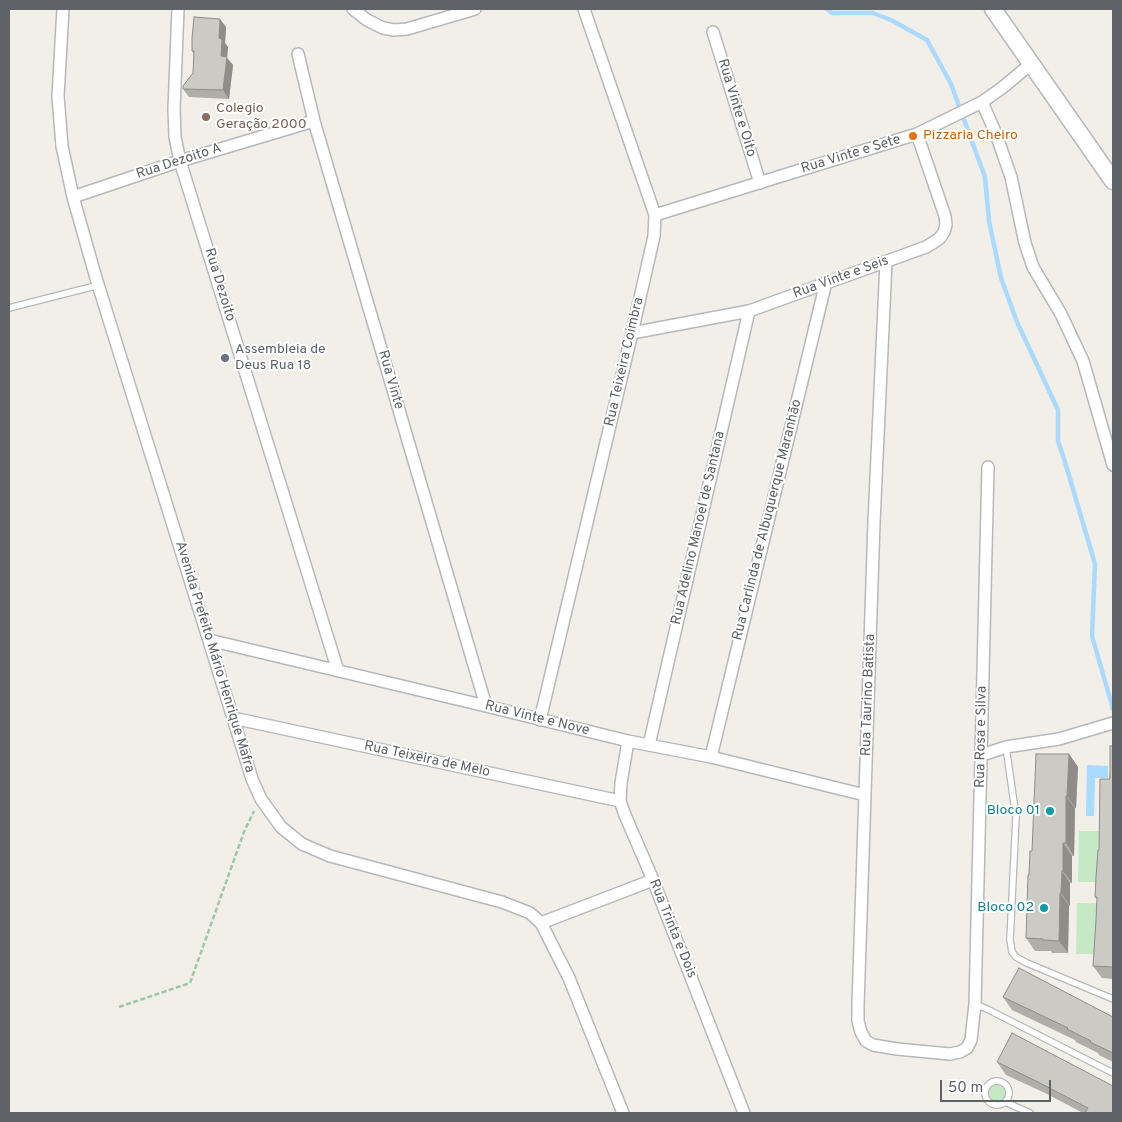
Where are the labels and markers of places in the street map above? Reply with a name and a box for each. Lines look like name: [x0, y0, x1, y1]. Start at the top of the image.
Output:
place label: Colegio Geração 2000: [216, 101, 307, 134]
marker: Colegio Geração 2000: [200, 111, 212, 123]
place label: Pizzaria Cheiro: [923, 128, 1018, 144]
marker: Pizzaria Cheiro: [907, 130, 919, 142]
place label: Assembleia de Deus Rua 18: [235, 342, 326, 374]
marker: Assembleia de Deus Rua 18: [219, 352, 231, 364]
place label: Bloco 01: [987, 803, 1040, 819]
marker: Bloco 01: [1044, 805, 1056, 817]
place label: Bloco 02: [977, 900, 1034, 916]
marker: Bloco 02: [1038, 902, 1050, 914]

